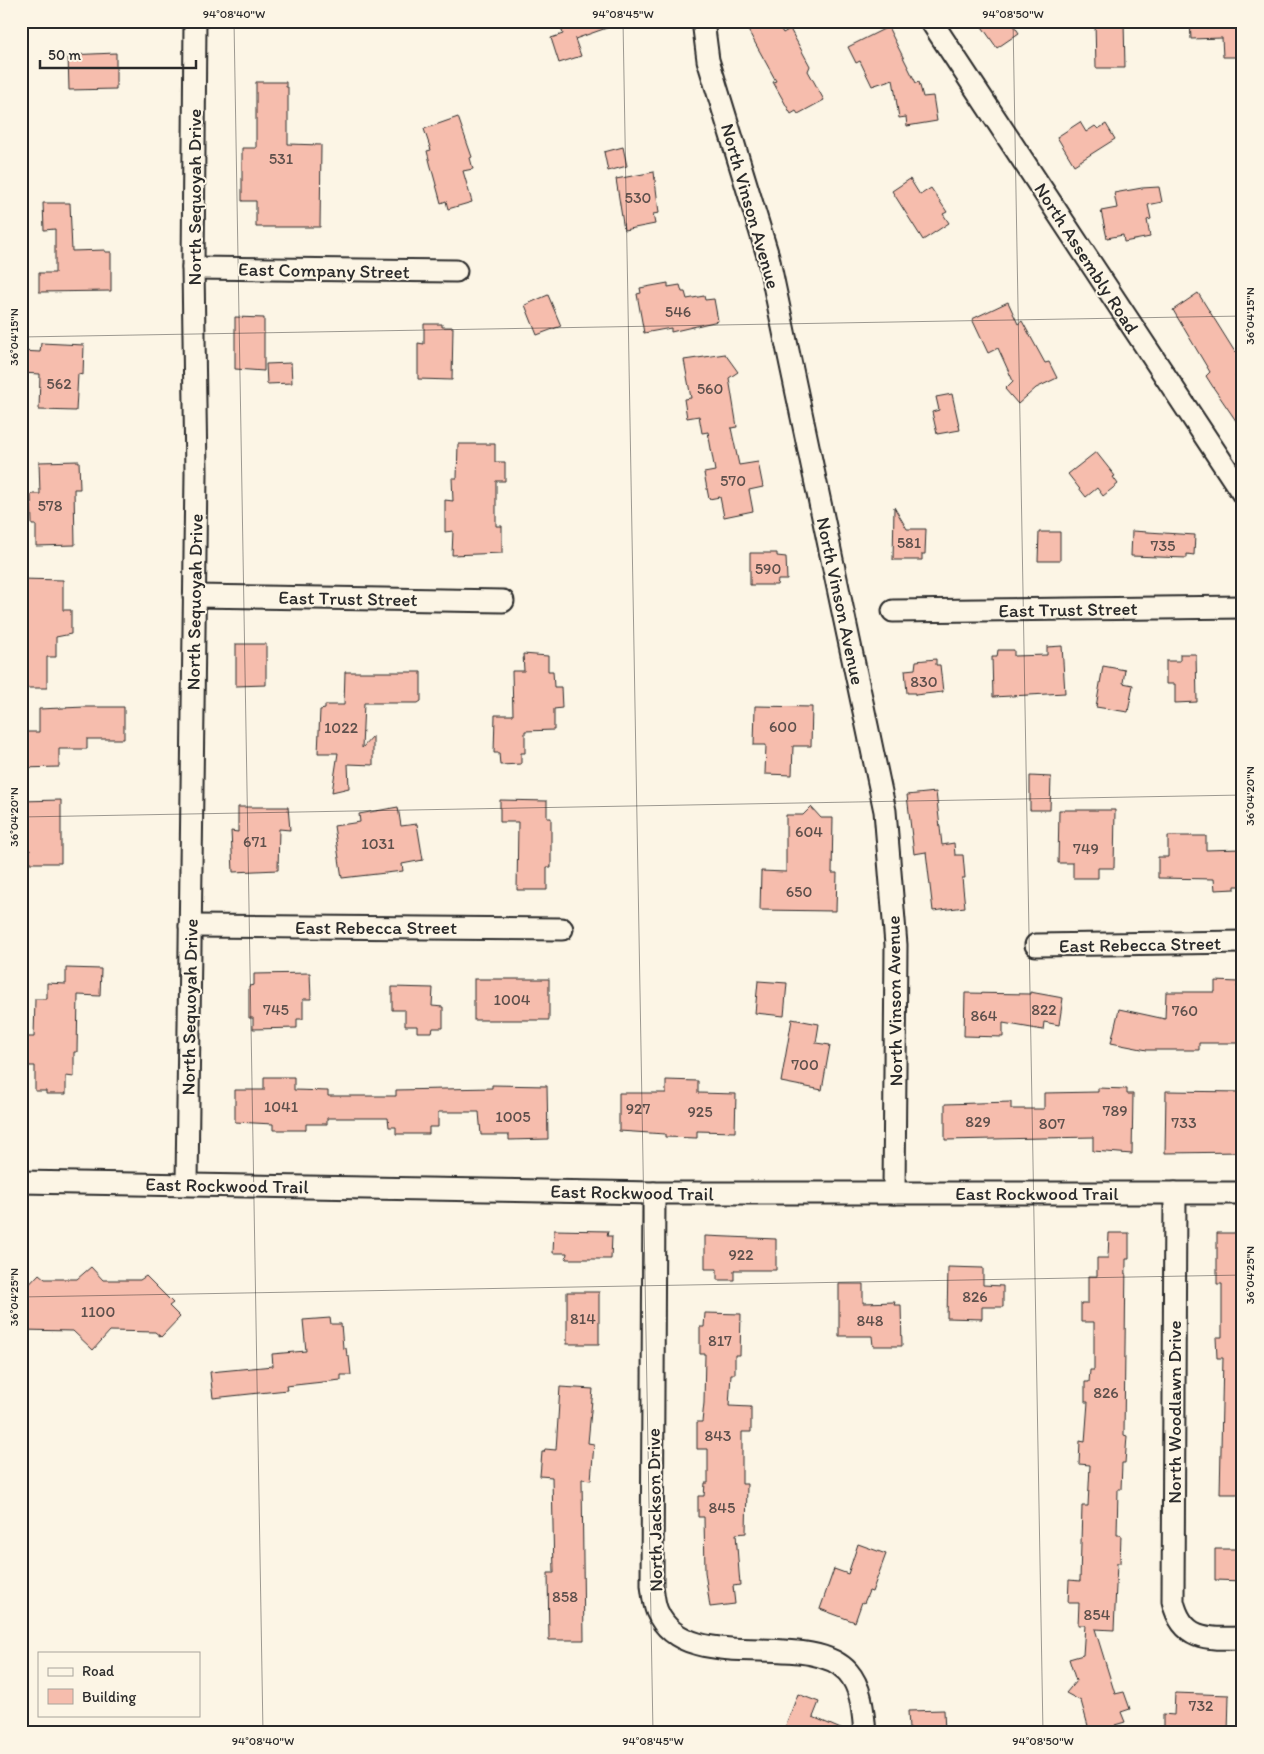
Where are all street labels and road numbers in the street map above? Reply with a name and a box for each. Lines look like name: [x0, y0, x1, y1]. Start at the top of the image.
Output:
street label: North Sequoyah Drive: [183, 109, 206, 285]
street label: North Vinson Avenue: [716, 121, 785, 291]
street label: North Assembly Road: [1029, 179, 1144, 338]
street label: East Company Street: [238, 258, 410, 283]
street label: North Sequoyah Drive: [181, 513, 208, 691]
street label: North Vinson Avenue: [811, 515, 870, 687]
street label: East Trust Street: [278, 586, 418, 611]
street label: East Trust Street: [998, 597, 1138, 622]
street label: North Vinson Avenue: [882, 915, 907, 1087]
street label: East Rebecca Street: [295, 916, 457, 939]
street label: North Sequoyah Drive: [176, 918, 203, 1096]
street label: East Rebecca Street: [1059, 932, 1221, 957]
street label: East Rockwood Trail: [145, 1173, 309, 1198]
street label: East Rockwood Trail: [550, 1180, 714, 1205]
street label: East Rockwood Trail: [955, 1182, 1119, 1205]
street label: North Woodlawn Drive: [1163, 1320, 1186, 1504]
street label: North Jackson Drive: [642, 1428, 667, 1592]

